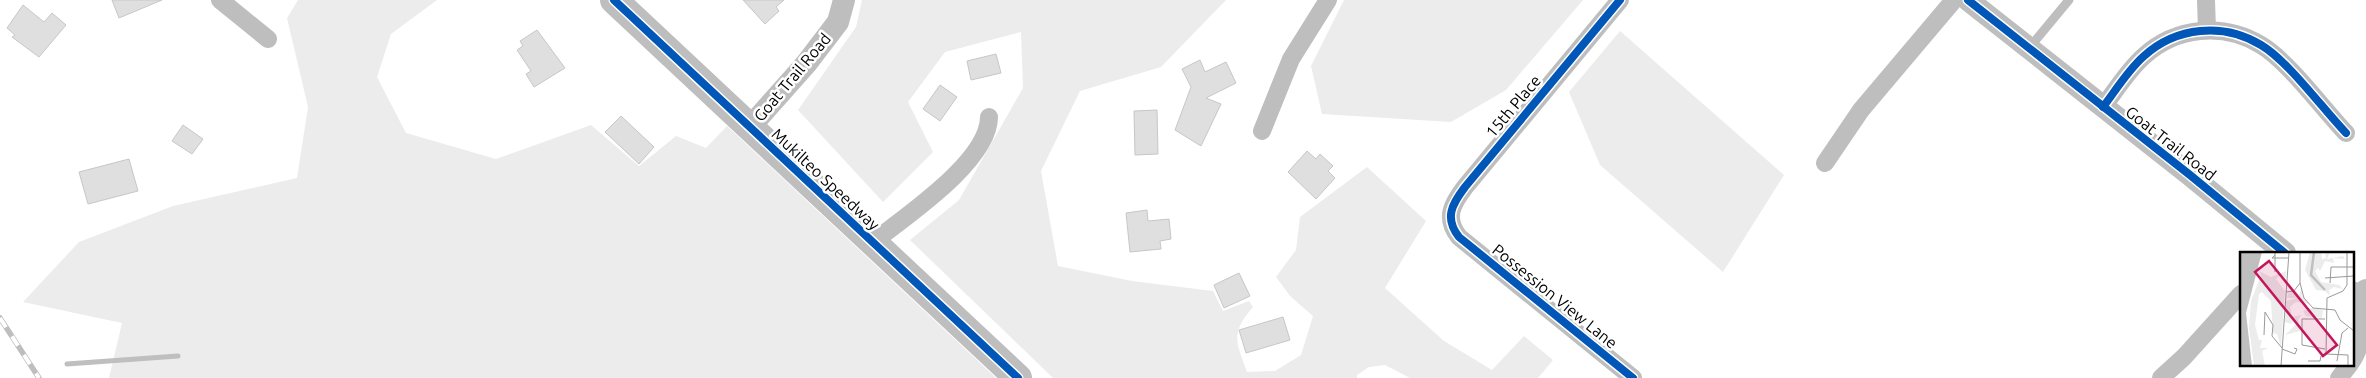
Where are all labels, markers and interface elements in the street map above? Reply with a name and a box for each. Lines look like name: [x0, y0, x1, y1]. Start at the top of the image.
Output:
street label: Goat Trail Road: [750, 29, 834, 125]
street label: 15th Place: [1482, 71, 1544, 141]
street label: Goat Trail Road: [2122, 102, 2220, 184]
street label: Mukilteo Speedway: [769, 125, 884, 234]
street label: Possession View Lane: [1489, 240, 1621, 352]
inset map: [2240, 252, 2354, 366]

